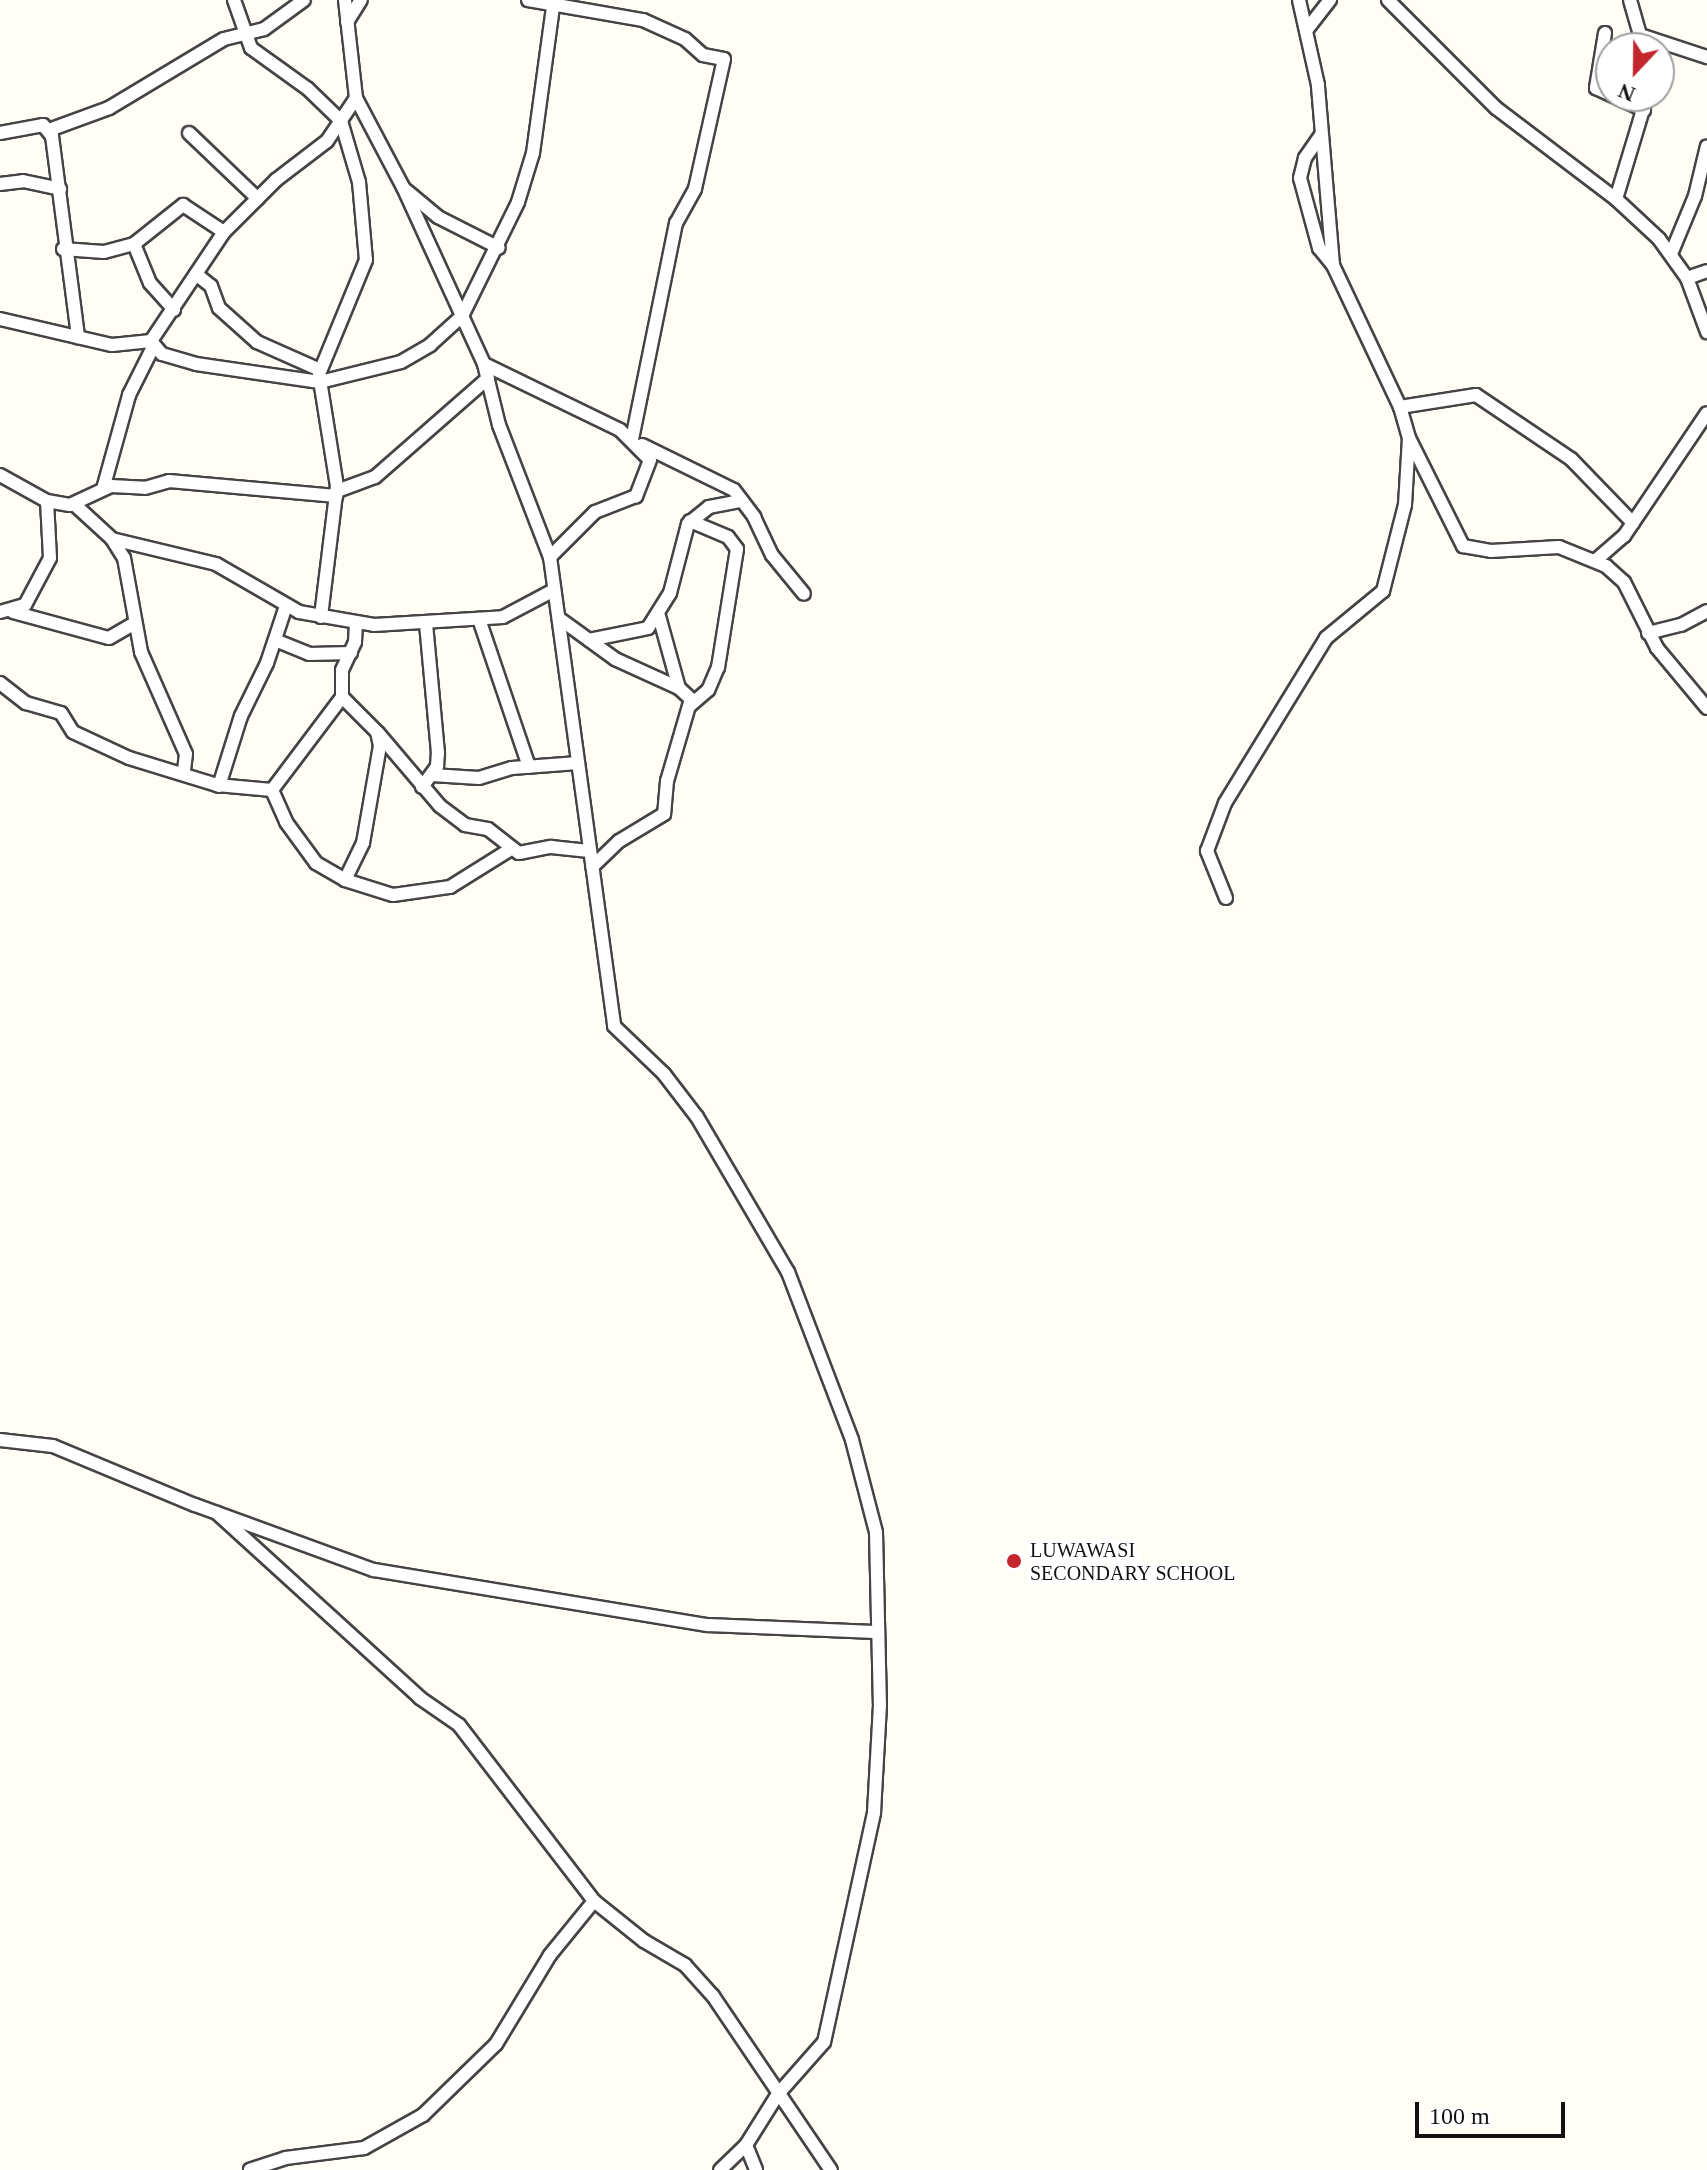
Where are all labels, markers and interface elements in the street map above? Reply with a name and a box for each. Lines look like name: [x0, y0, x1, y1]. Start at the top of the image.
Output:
north arrow: [1595, 32, 1675, 112]
text: N: [1615, 78, 1639, 107]
place label: LUWAWASI SECONDARY SCHOOL: [1030, 1538, 1236, 1585]
marker: LUWAWASI SECONDARY SCHOOL: [1005, 1552, 1023, 1570]
scale bar: [1419, 2086, 1569, 2136]
text: 100 m: [1429, 2103, 1490, 2129]

